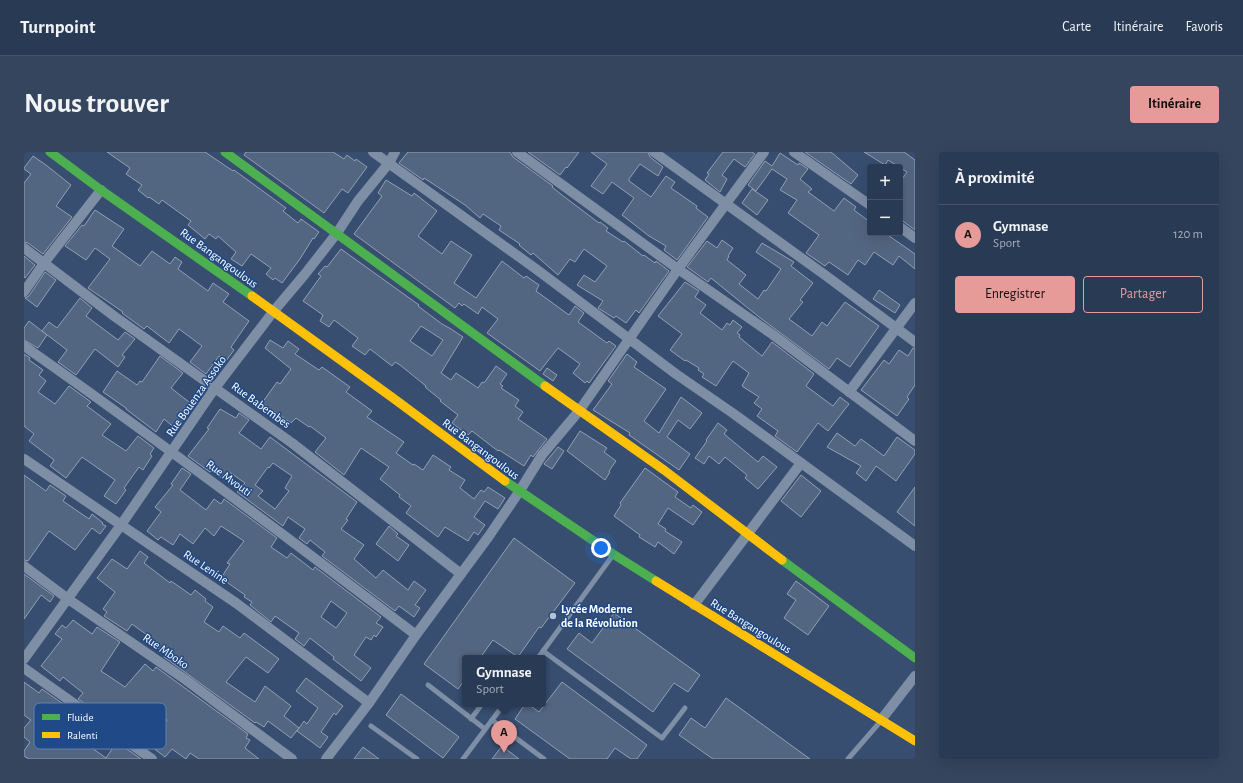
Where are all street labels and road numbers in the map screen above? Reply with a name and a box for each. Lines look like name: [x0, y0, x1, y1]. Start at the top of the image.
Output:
street label: Rue Bangangoulous: [178, 226, 260, 290]
street label: Rue Bouenza Assoko: [164, 353, 228, 439]
street label: Rue Babembes: [229, 380, 293, 430]
street label: Rue Bangangoulous: [440, 416, 522, 482]
street label: Rue Mvouti: [204, 458, 254, 498]
street label: Rue Lenine: [181, 548, 231, 586]
street label: Rue Bangangoulous: [709, 596, 793, 656]
street label: Rue Mboko: [141, 631, 191, 671]

